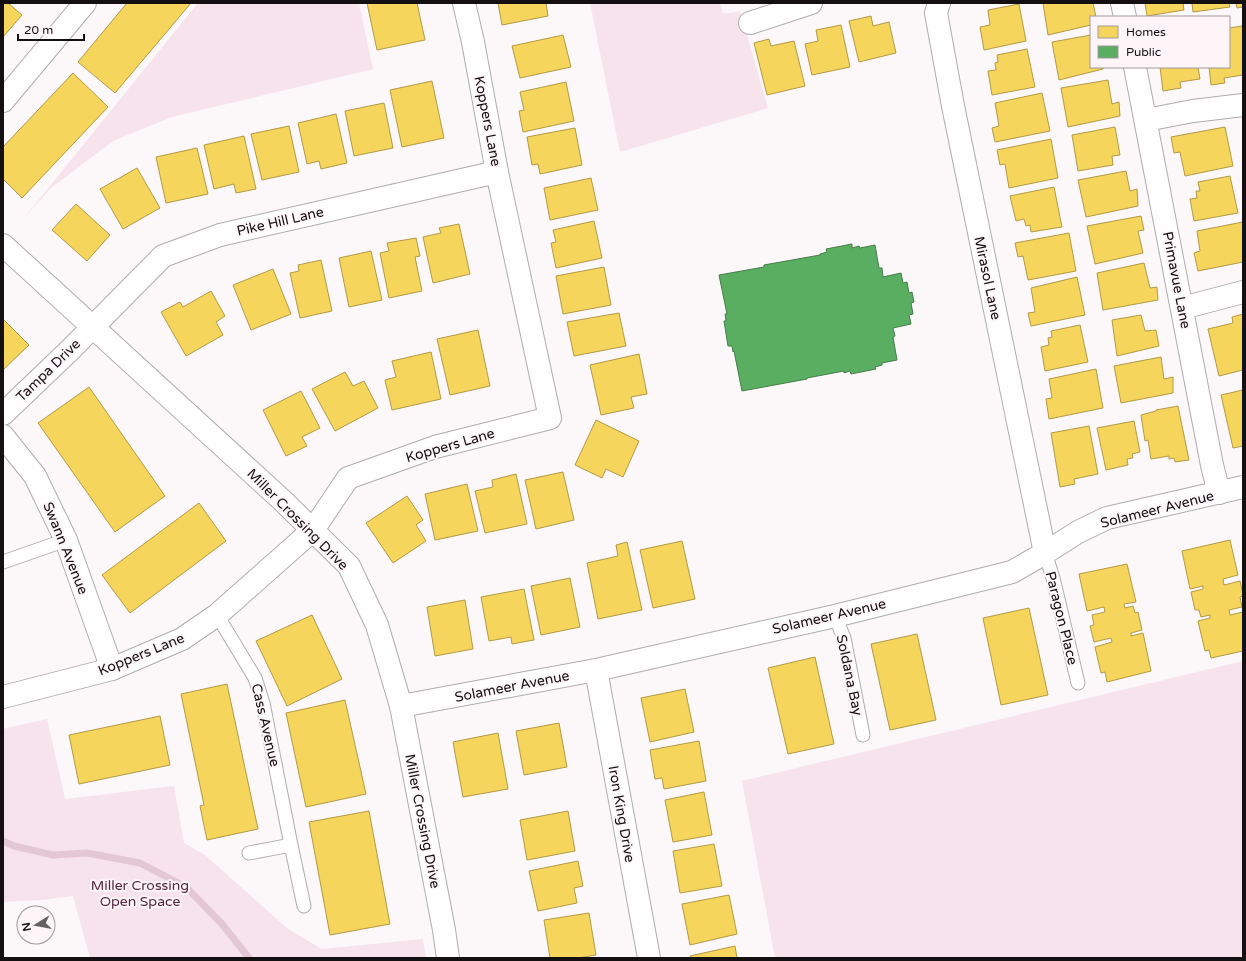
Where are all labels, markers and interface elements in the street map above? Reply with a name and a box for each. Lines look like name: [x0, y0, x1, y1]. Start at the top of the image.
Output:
scale bar: [18, 16, 84, 42]
legend: [1090, 16, 1230, 68]
text: 20 m: [24, 23, 53, 37]
text: Homes: [1126, 25, 1166, 39]
text: Public: [1126, 45, 1161, 59]
street label: Koppers Lane: [470, 75, 505, 168]
street label: Pike Hill Lane: [235, 203, 325, 240]
street label: Primavue Lane: [1159, 230, 1194, 330]
street label: Mirasol Lane: [970, 235, 1005, 321]
street label: Tampa Drive: [13, 335, 84, 405]
street label: Koppers Lane: [404, 425, 497, 466]
street label: Miller Crossing Drive: [243, 465, 352, 574]
street label: Solameer Avenue: [1099, 487, 1216, 532]
street label: Swann Avenue: [39, 500, 92, 597]
street label: Paragon Place: [1042, 570, 1081, 667]
street label: Solameer Avenue: [771, 595, 888, 638]
street label: Koppers Lane: [96, 629, 187, 680]
street label: Soldana Bay: [833, 633, 866, 718]
street label: Solameer Avenue: [453, 667, 571, 706]
street label: Cass Avenue: [248, 682, 283, 768]
street label: Miller Crossing Drive: [401, 752, 444, 890]
street label: Iron King Drive: [605, 764, 638, 864]
park label: Miller Crossing Open Space: [91, 877, 189, 910]
north arrow: [16, 905, 56, 945]
text: N: [19, 921, 34, 932]

